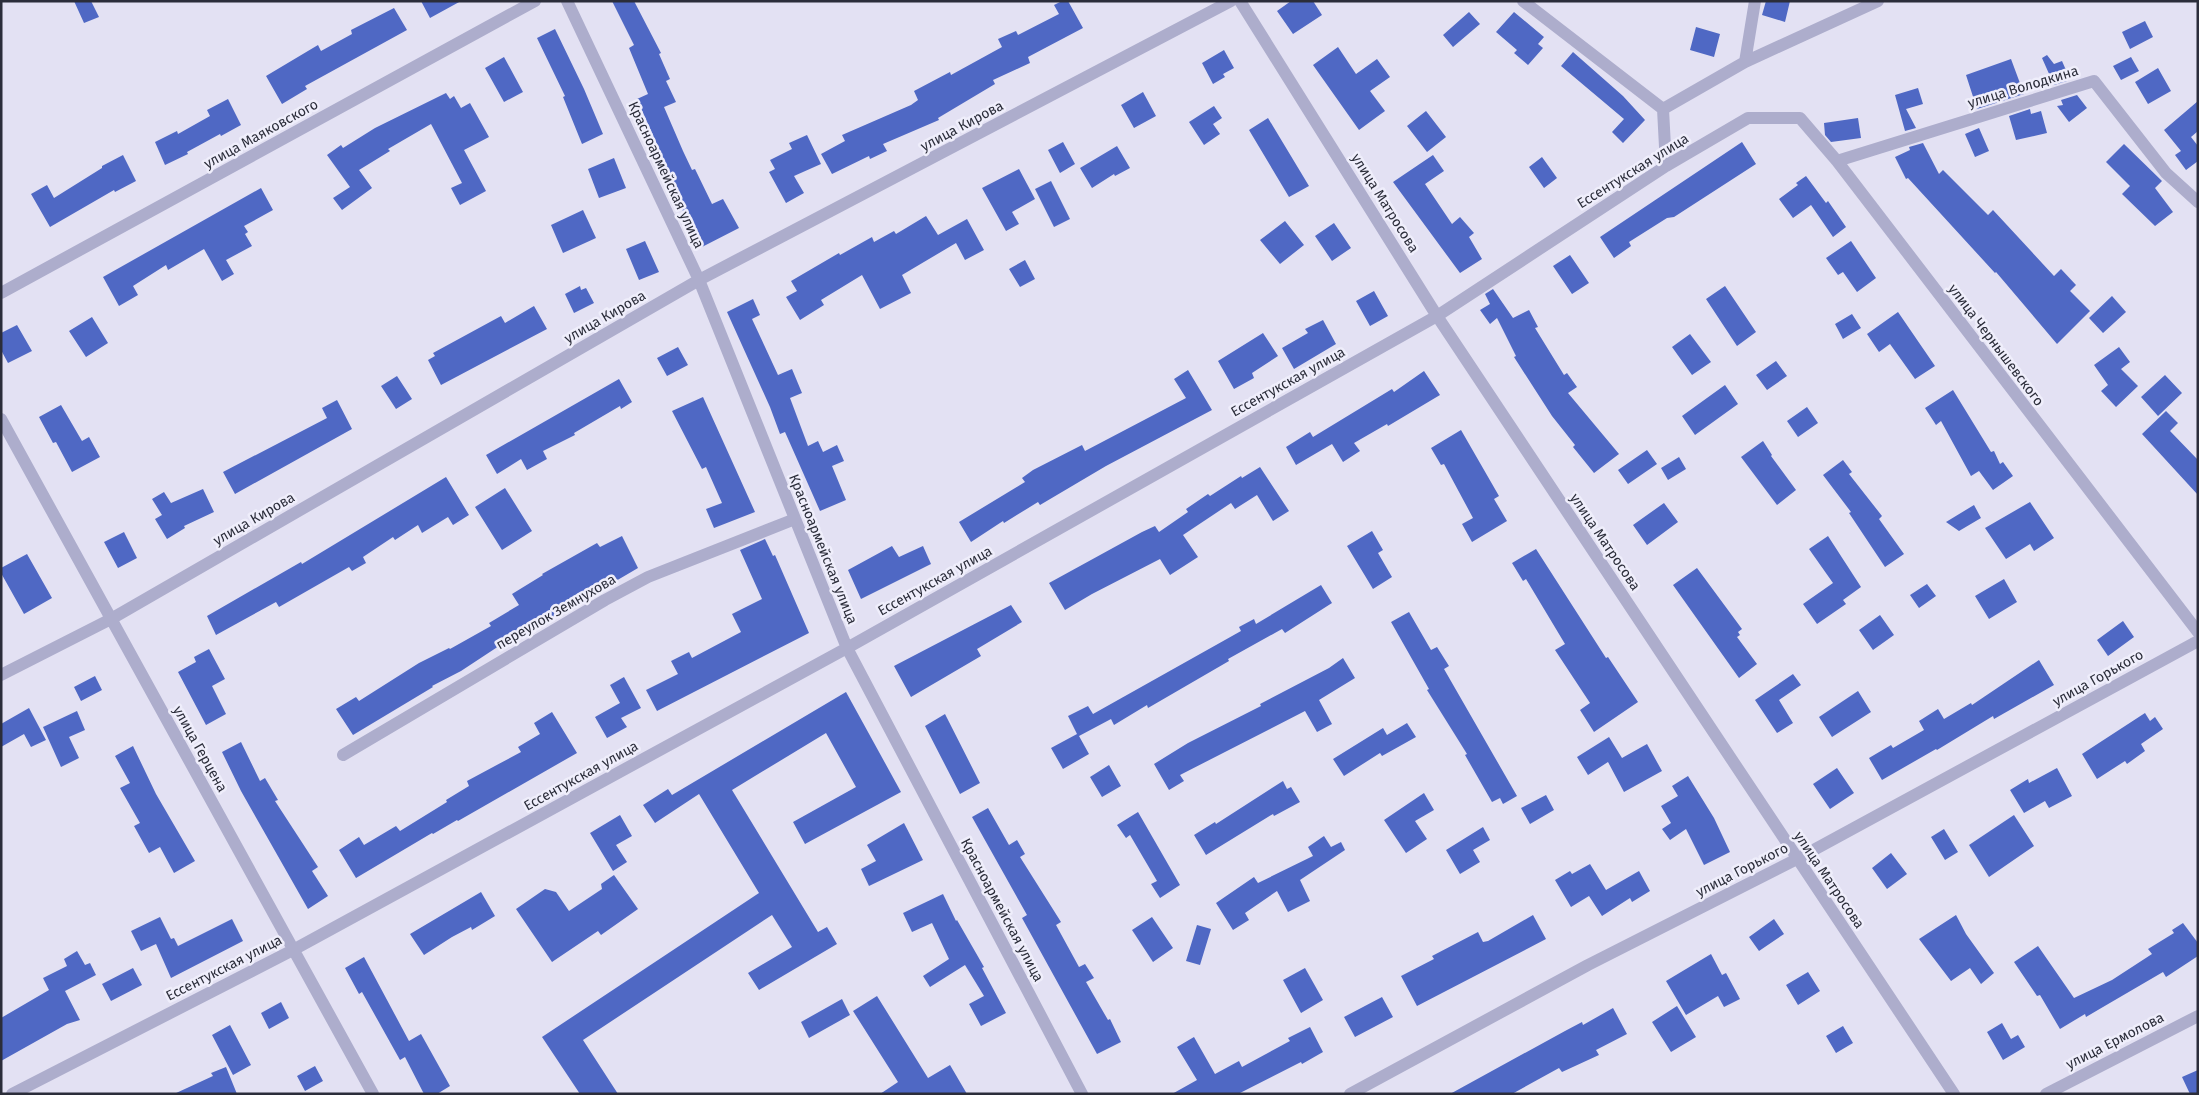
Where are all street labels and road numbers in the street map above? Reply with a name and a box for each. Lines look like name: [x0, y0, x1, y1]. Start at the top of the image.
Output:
street label: улица Володкина: [1966, 62, 2080, 112]
street label: улица Маяковского: [201, 96, 321, 172]
street label: улица Кирова: [918, 97, 1006, 155]
street label: Красноармейская улица: [624, 99, 708, 251]
street label: Ессентукская улица: [1574, 130, 1692, 212]
street label: улица Матросова: [1348, 150, 1422, 256]
street label: улица Чернышевского: [1945, 281, 2047, 409]
street label: улица Кирова: [561, 287, 649, 347]
street label: Ессентукская улица: [1228, 344, 1348, 420]
street label: Красноармейская улица: [785, 472, 861, 626]
street label: улица Кирова: [210, 489, 298, 549]
street label: улица Матросова: [1566, 490, 1644, 594]
street label: Ессентукская улица: [875, 543, 995, 619]
street label: переулок Земнухова: [493, 571, 619, 653]
street label: улица Горького: [2050, 646, 2146, 710]
street label: улица Герцена: [169, 703, 231, 795]
street label: Ессентукская улица: [521, 738, 641, 814]
street label: улица Матросова: [1790, 828, 1868, 932]
street label: Красноармейская улица: [957, 835, 1047, 985]
street label: улица Горького: [1693, 839, 1791, 901]
street label: Ессентукская улица: [163, 931, 285, 1005]
street label: улица Ермолова: [2063, 1009, 2167, 1073]

